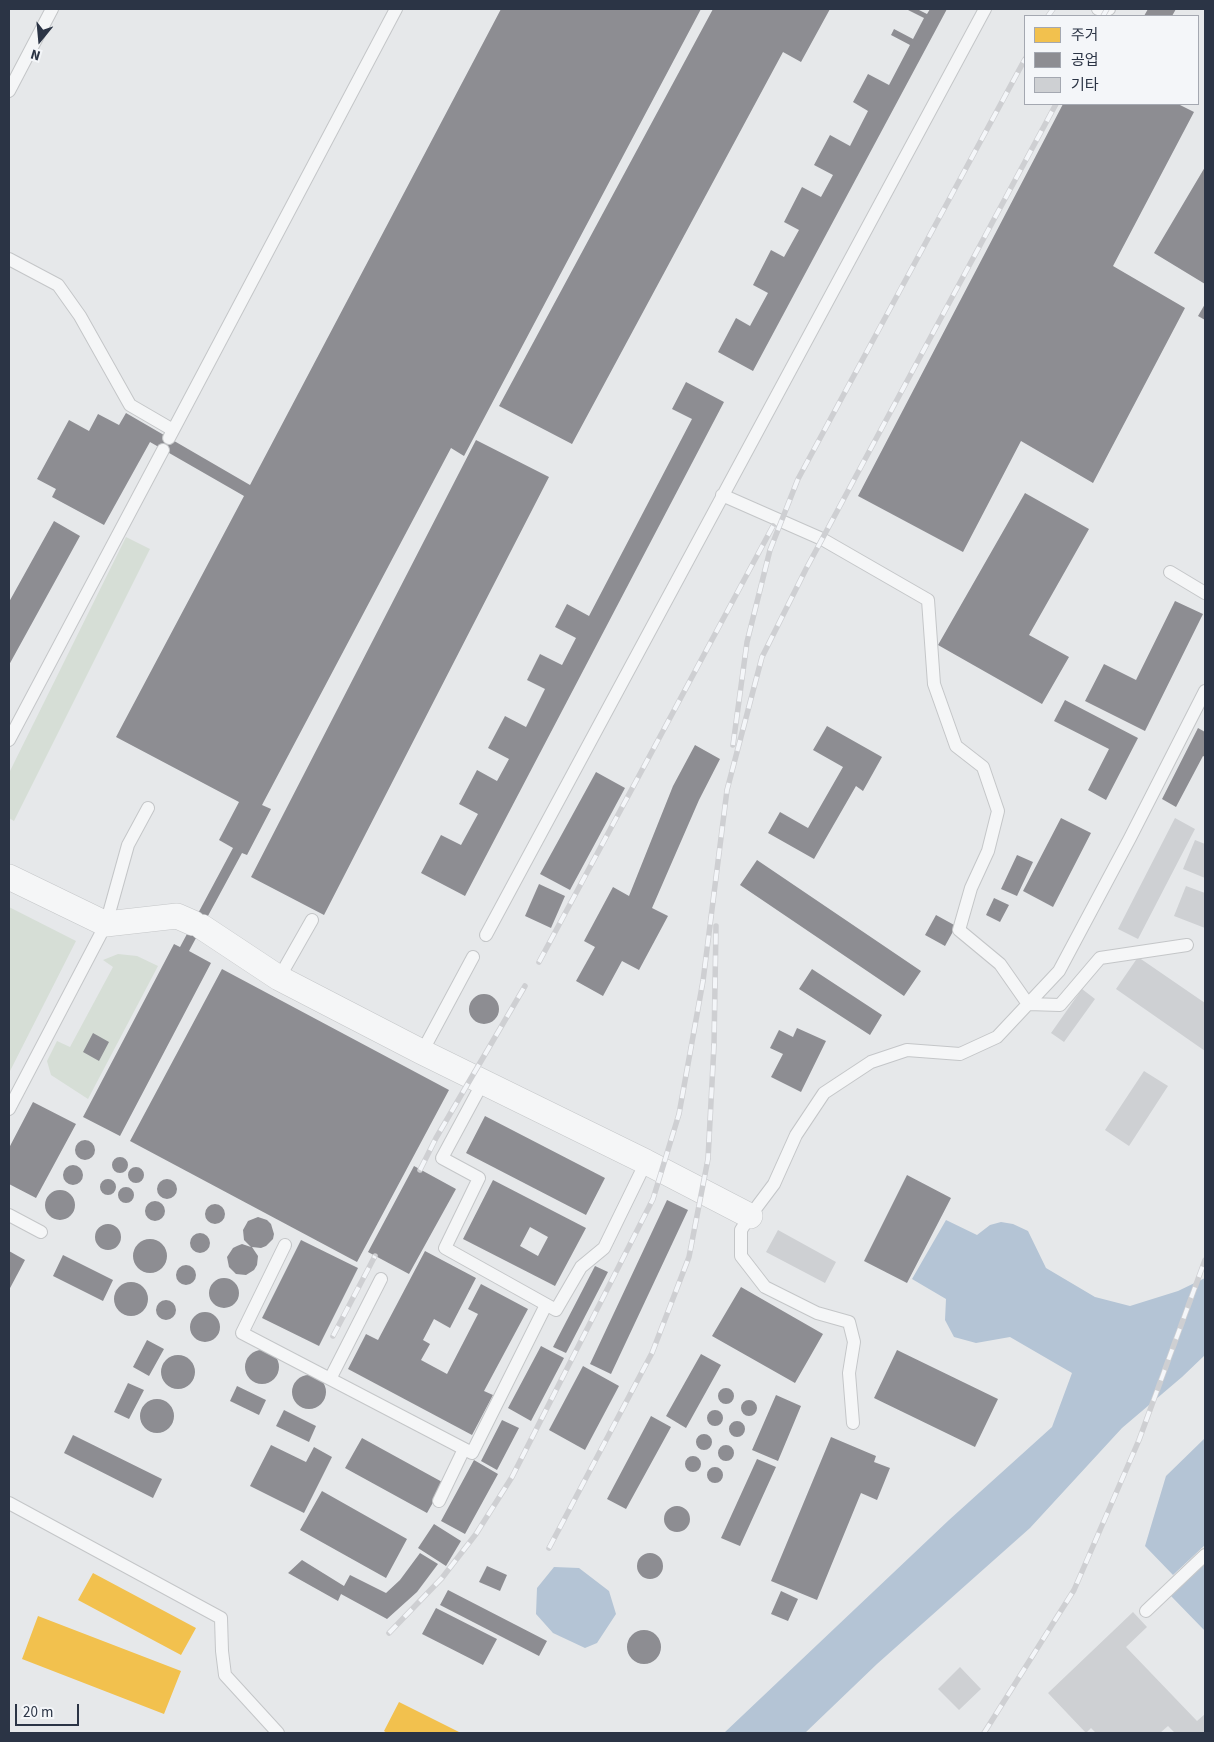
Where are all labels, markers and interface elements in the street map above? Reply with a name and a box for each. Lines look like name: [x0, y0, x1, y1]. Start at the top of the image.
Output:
north arrow: [15, 15, 65, 65]
legend: [1024, 15, 1199, 105]
text: 주거: [1071, 25, 1099, 46]
text: N: [28, 43, 43, 65]
text: 공업: [1071, 50, 1099, 71]
text: 기타: [1071, 75, 1099, 96]
scale bar: [18, 1694, 81, 1726]
text: 20 m: [23, 1702, 53, 1723]

